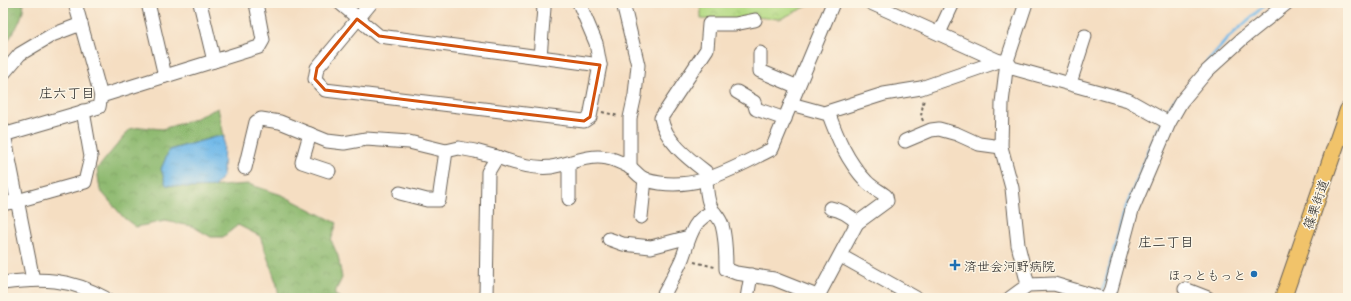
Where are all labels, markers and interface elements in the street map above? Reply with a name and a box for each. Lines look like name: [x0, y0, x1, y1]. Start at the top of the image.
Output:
district label: 庄六丁目: [39, 82, 95, 103]
street label: 篠栗街道: [1298, 176, 1332, 232]
district label: 庄二丁目: [1138, 231, 1194, 252]
place label: 済世会河野病院: [964, 256, 1055, 275]
marker: 済世会河野病院: [949, 259, 961, 271]
place label: ほっともっと: [1168, 265, 1246, 284]
marker: ほっともっと: [1249, 269, 1259, 279]

